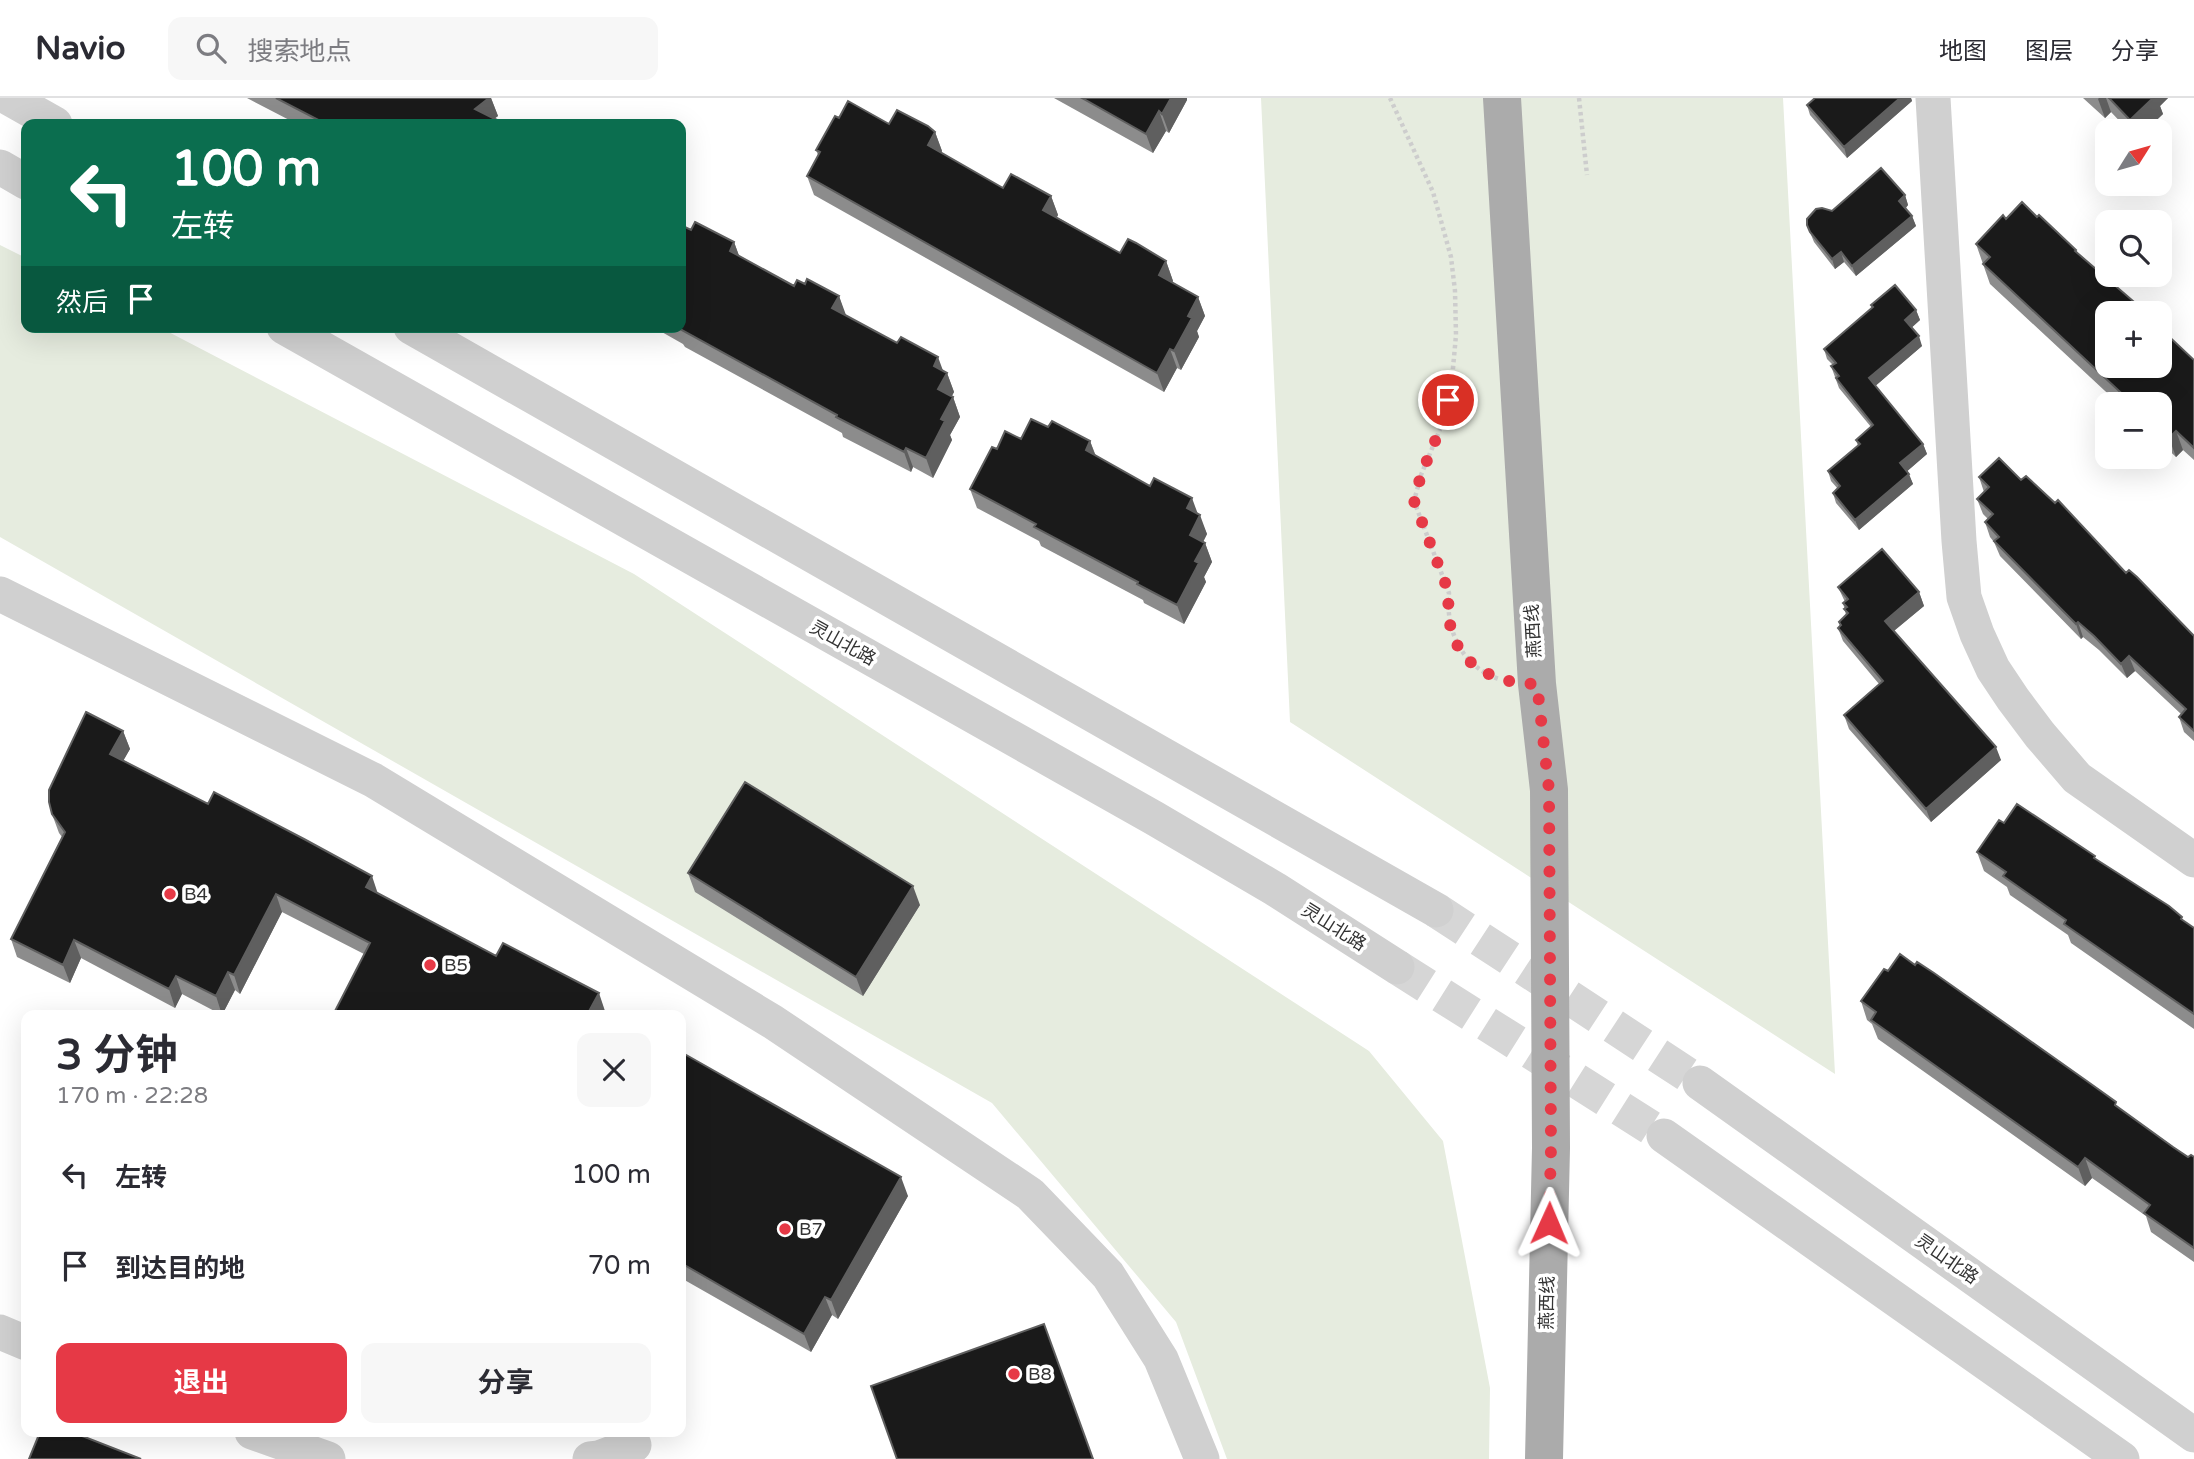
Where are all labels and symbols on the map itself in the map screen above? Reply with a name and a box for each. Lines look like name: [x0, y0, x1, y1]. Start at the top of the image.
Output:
north arrow: [2095, 119, 2172, 196]
pin: [1418, 370, 1478, 430]
street label: 燕西线: [1521, 603, 1545, 659]
street label: 灵山北路: [806, 616, 880, 670]
place label: B4: [184, 883, 208, 905]
marker: B4: [162, 886, 178, 902]
street label: 灵山北路: [1298, 899, 1370, 955]
place label: B5: [444, 954, 468, 976]
marker: B5: [422, 957, 438, 973]
position arrow: [1512, 1186, 1586, 1260]
place label: B7: [799, 1218, 823, 1240]
marker: B7: [777, 1221, 793, 1237]
street label: 灵山北路: [1911, 1229, 1983, 1289]
street label: 燕西线: [1536, 1276, 1558, 1330]
place label: B8: [1028, 1363, 1052, 1385]
marker: B8: [1006, 1366, 1022, 1382]

